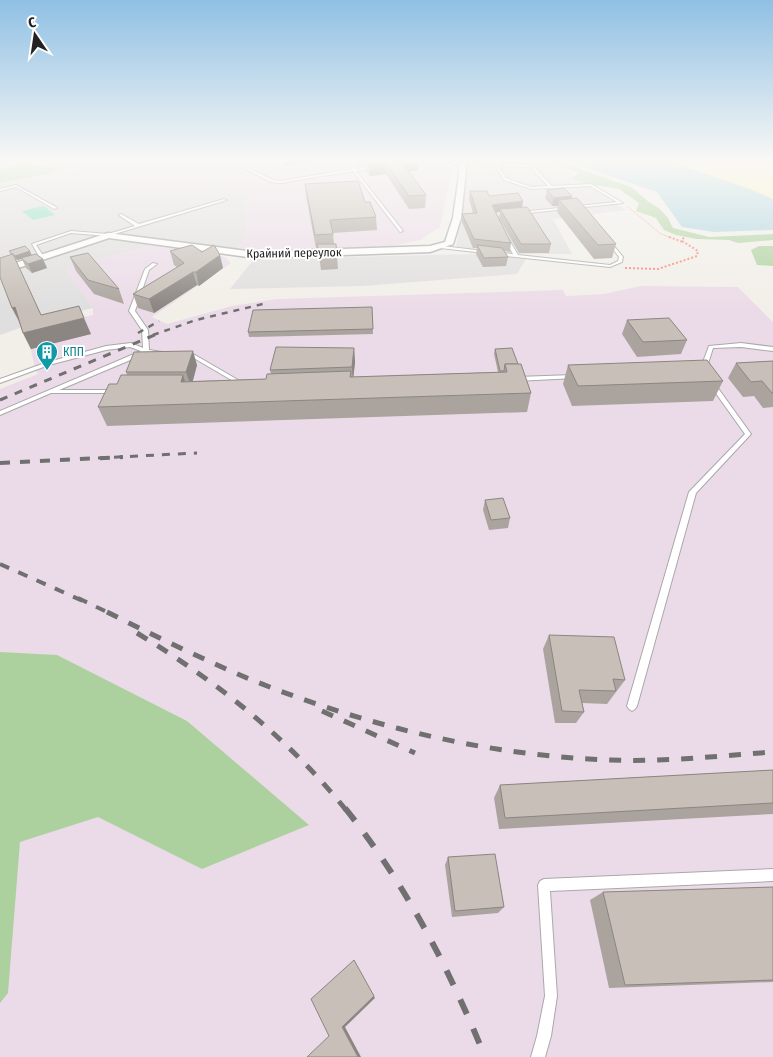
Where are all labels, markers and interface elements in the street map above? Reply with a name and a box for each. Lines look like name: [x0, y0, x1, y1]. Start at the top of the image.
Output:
north arrow: [10, 10, 60, 60]
text: С: [27, 14, 38, 32]
street label: Крайний переулок: [246, 245, 342, 261]
building icon: КПП: [35, 340, 59, 371]
place label: КПП: [63, 345, 84, 359]

